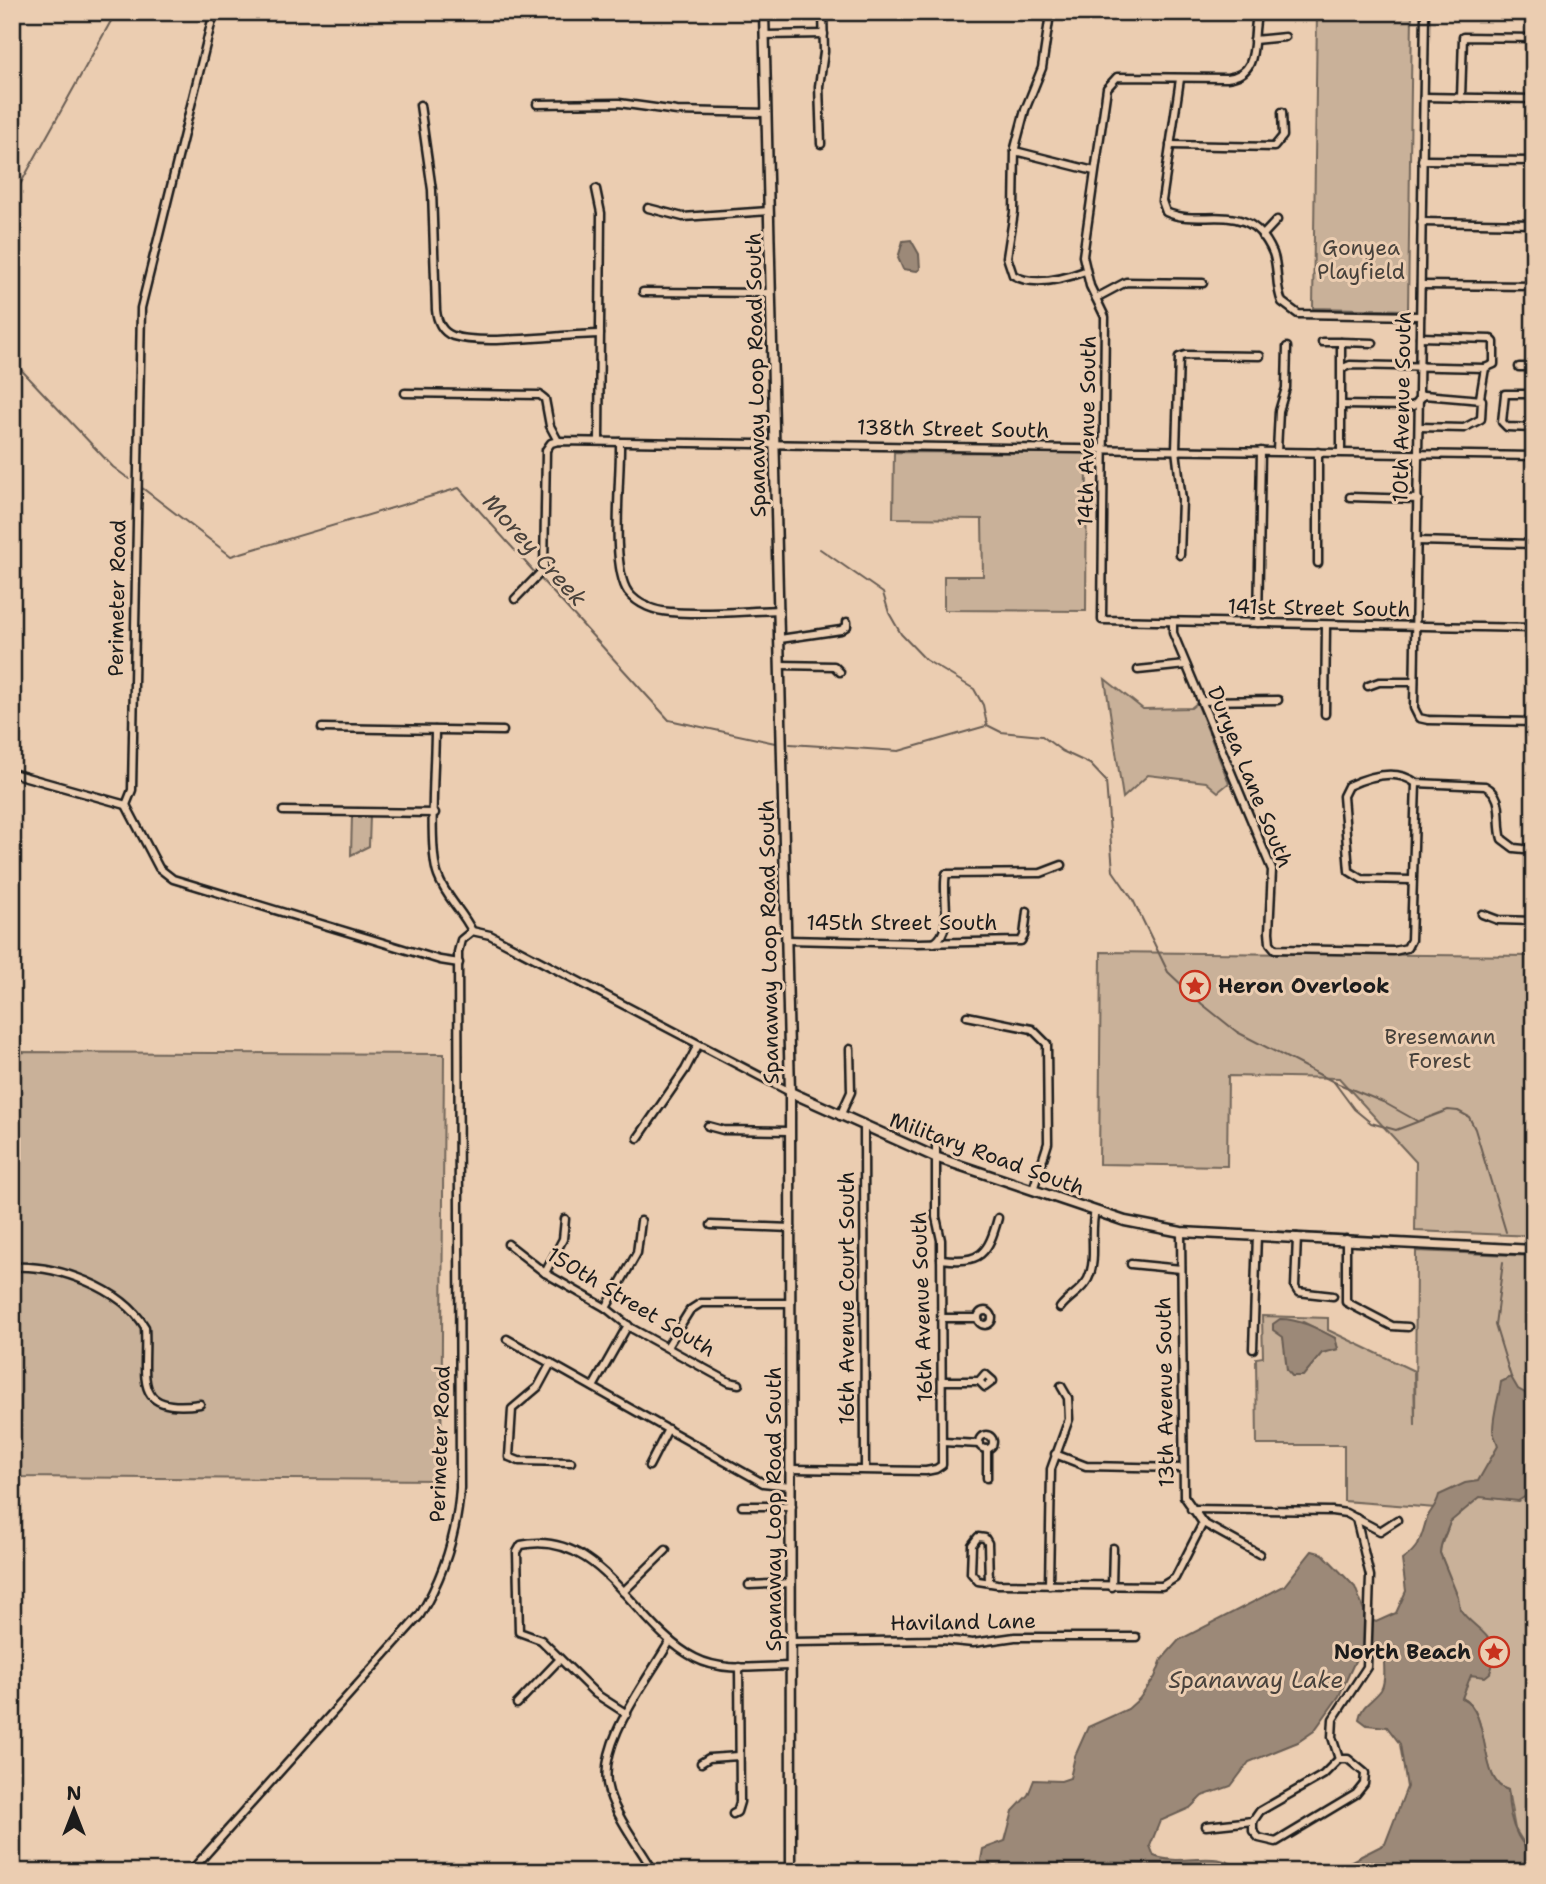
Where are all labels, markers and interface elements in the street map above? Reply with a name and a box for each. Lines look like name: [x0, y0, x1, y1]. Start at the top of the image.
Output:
street label: Spanaway Loop Road South: [740, 232, 772, 518]
park label: Gonyea Playfield: [1317, 234, 1405, 286]
street label: 10th Avenue South: [1386, 311, 1418, 503]
street label: 14th Avenue South: [1071, 335, 1103, 527]
street label: 138th Street South: [857, 413, 1049, 445]
water label: Morey Creek: [476, 487, 594, 613]
street label: Perimeter Road: [102, 519, 132, 677]
street label: 141st Street South: [1227, 592, 1411, 624]
street label: Duryea Lane South: [1201, 682, 1299, 872]
street label: Spanaway Loop Road South: [753, 799, 785, 1085]
street label: 145th Street South: [807, 909, 997, 937]
place icon: Heron Overlook: [1178, 969, 1212, 1003]
place label: Heron Overlook: [1218, 972, 1390, 1000]
park label: Bresemann Forest: [1384, 1023, 1496, 1075]
street label: Military Road South: [885, 1106, 1089, 1202]
street label: 16th Avenue Court South: [833, 1171, 861, 1425]
street label: 16th Avenue South: [905, 1211, 939, 1403]
street label: 150th Street South: [542, 1241, 720, 1363]
street label: 13th Avenue South: [1149, 1296, 1181, 1488]
street label: Perimeter Road: [423, 1365, 457, 1523]
street label: Spanaway Loop Road South: [760, 1367, 788, 1651]
street label: Haviland Lane: [890, 1607, 1036, 1637]
place icon: North Beach: [1477, 1635, 1511, 1669]
place label: North Beach: [1334, 1638, 1471, 1666]
water label: Spanaway Lake: [1169, 1665, 1343, 1695]
north arrow: [38, 1776, 108, 1846]
text: N: [66, 1781, 82, 1806]

